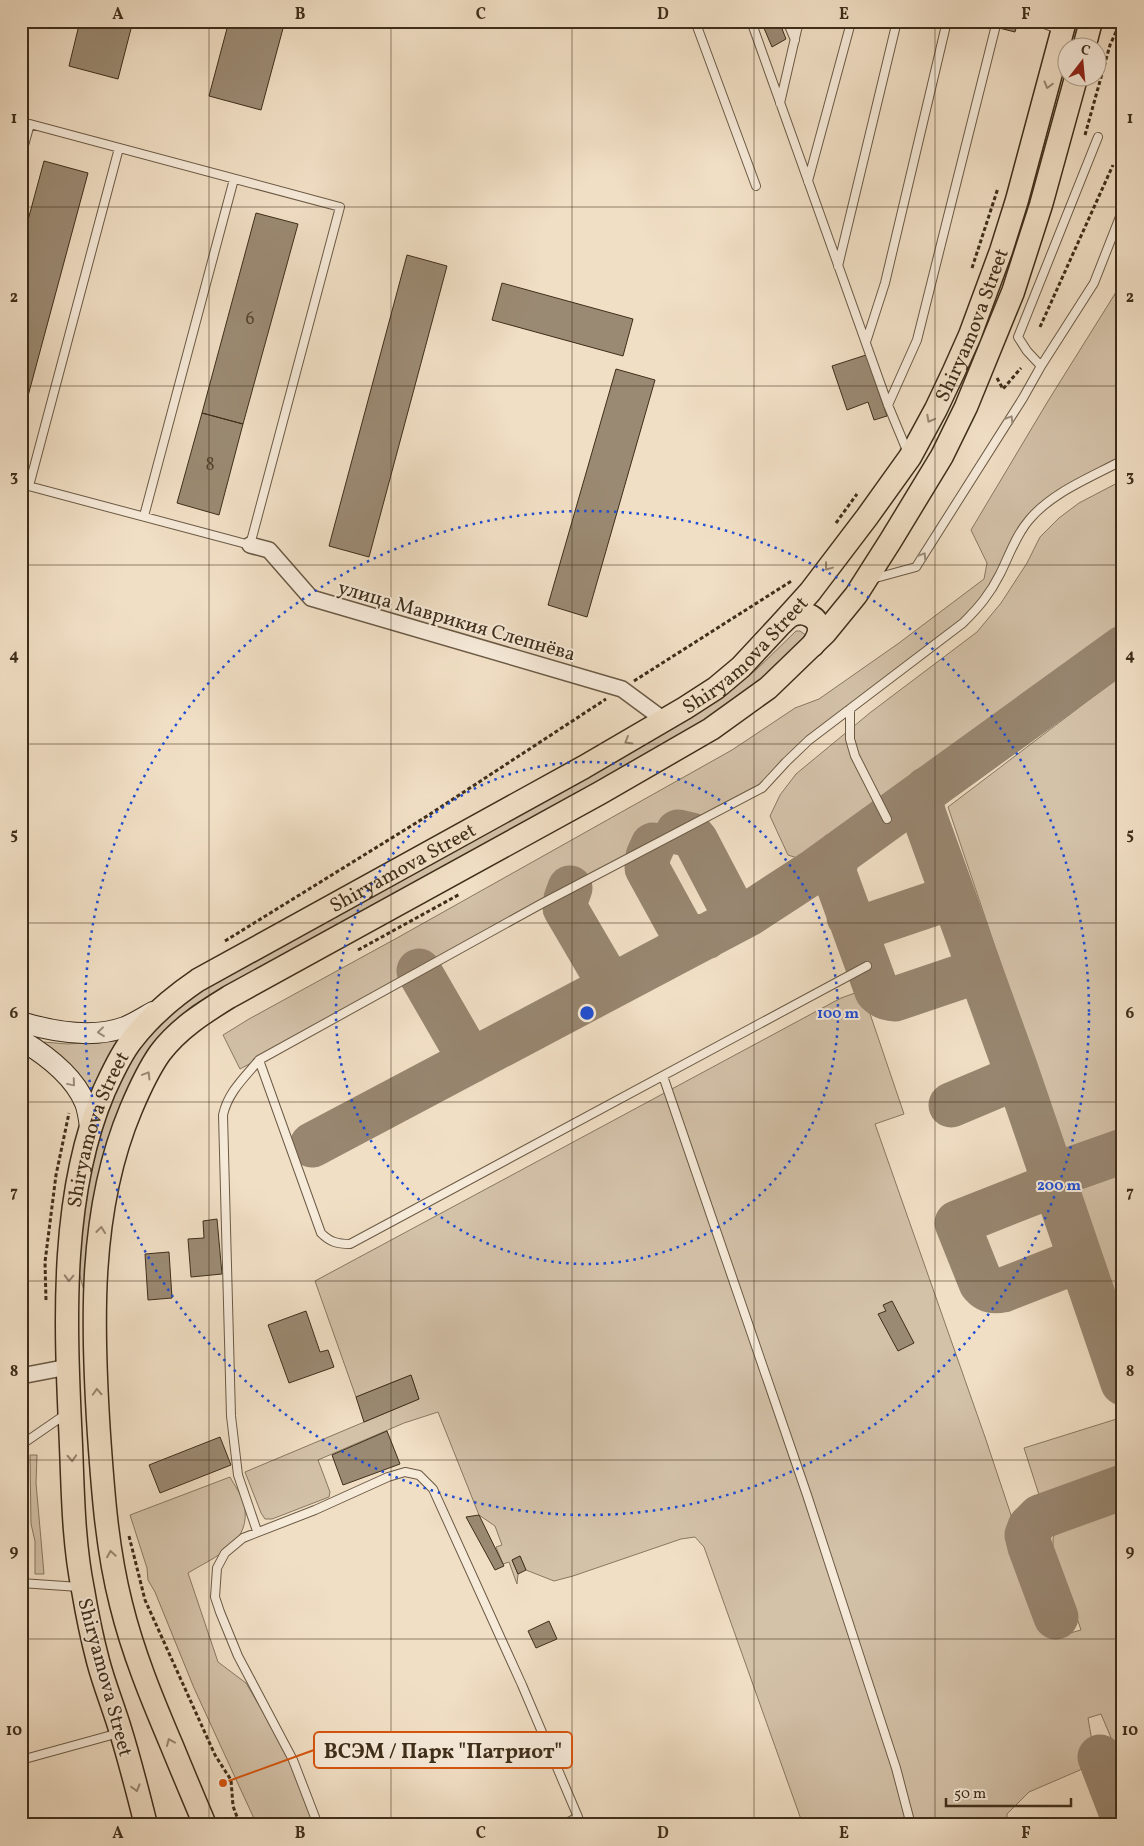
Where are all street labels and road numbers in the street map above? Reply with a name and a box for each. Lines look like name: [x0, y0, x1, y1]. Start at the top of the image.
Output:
street label: Shiryamova Street: [929, 245, 1017, 407]
street label: улица Маврикия Слепнёва: [334, 575, 579, 669]
street label: Shiryamova Street: [677, 591, 816, 722]
street label: Shiryamova Street: [325, 817, 482, 921]
street label: Shiryamova Street: [62, 1047, 137, 1209]
street label: Shiryamova Street: [69, 1595, 139, 1760]

